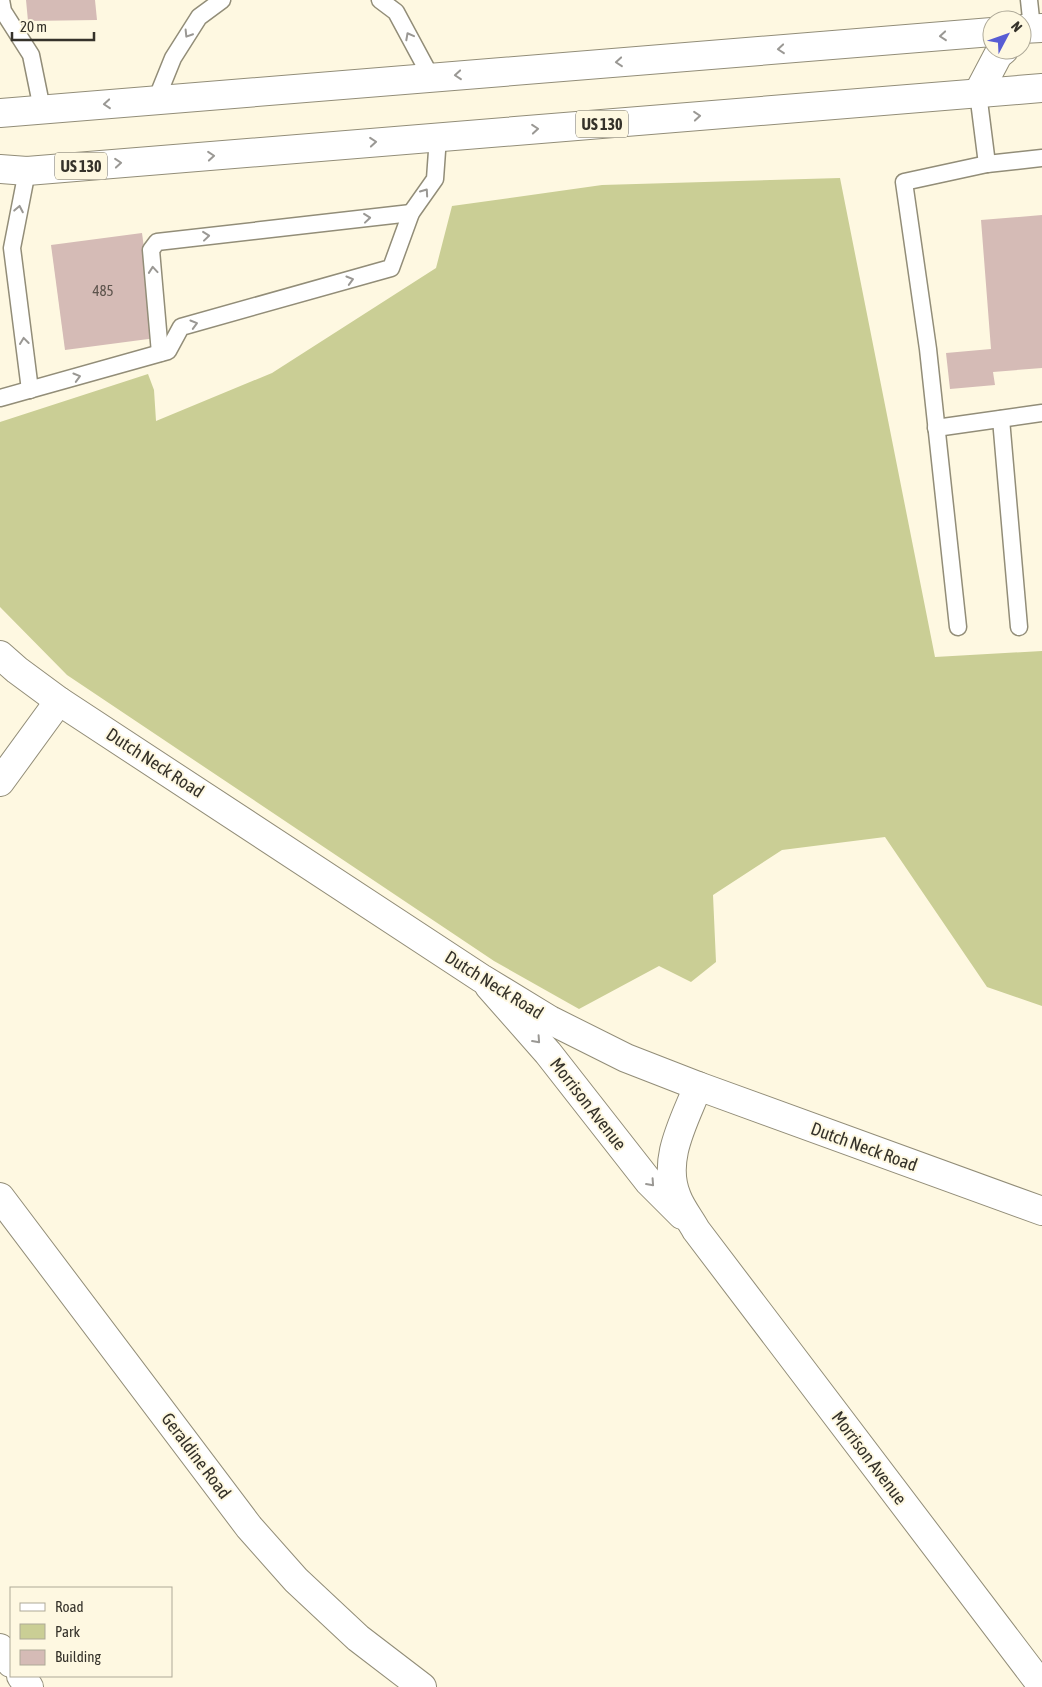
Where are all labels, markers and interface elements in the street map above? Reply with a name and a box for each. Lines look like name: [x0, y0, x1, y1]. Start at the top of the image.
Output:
scale bar: [12, 10, 95, 42]
north arrow: [982, 10, 1032, 60]
text: 20 m: [20, 18, 47, 35]
text: N: [1008, 18, 1026, 35]
one-way arrow: [185, 28, 195, 37]
one-way arrow: [939, 30, 947, 41]
one-way arrow: [405, 32, 415, 41]
one-way arrow: [777, 43, 785, 54]
one-way arrow: [615, 56, 623, 67]
one-way arrow: [453, 69, 461, 80]
one-way arrow: [103, 98, 111, 109]
road number: US 130: [576, 110, 628, 138]
one-way arrow: [693, 111, 701, 122]
one-way arrow: [531, 124, 539, 135]
one-way arrow: [369, 137, 377, 148]
one-way arrow: [208, 151, 216, 162]
road number: US 130: [55, 153, 107, 180]
one-way arrow: [115, 158, 123, 169]
one-way arrow: [419, 188, 428, 198]
one-way arrow: [14, 205, 24, 214]
one-way arrow: [363, 213, 371, 224]
one-way arrow: [202, 231, 210, 242]
one-way arrow: [148, 266, 159, 274]
one-way arrow: [346, 275, 354, 285]
house number: 485: [92, 282, 114, 299]
one-way arrow: [189, 319, 197, 329]
one-way arrow: [19, 337, 30, 345]
one-way arrow: [73, 372, 81, 382]
street label: Dutch Neck Road: [103, 723, 208, 802]
street label: Dutch Neck Road: [441, 946, 547, 1023]
one-way arrow: [531, 1035, 540, 1044]
street label: Morrison Avenue: [546, 1053, 631, 1154]
street label: Dutch Neck Road: [808, 1118, 920, 1176]
one-way arrow: [645, 1177, 654, 1186]
street label: Morrison Avenue: [828, 1407, 911, 1508]
street label: Geraldine Road: [157, 1409, 235, 1503]
legend: [10, 1587, 172, 1677]
text: Road: [55, 1598, 84, 1615]
text: Park: [55, 1623, 80, 1640]
text: Building: [55, 1648, 101, 1665]

